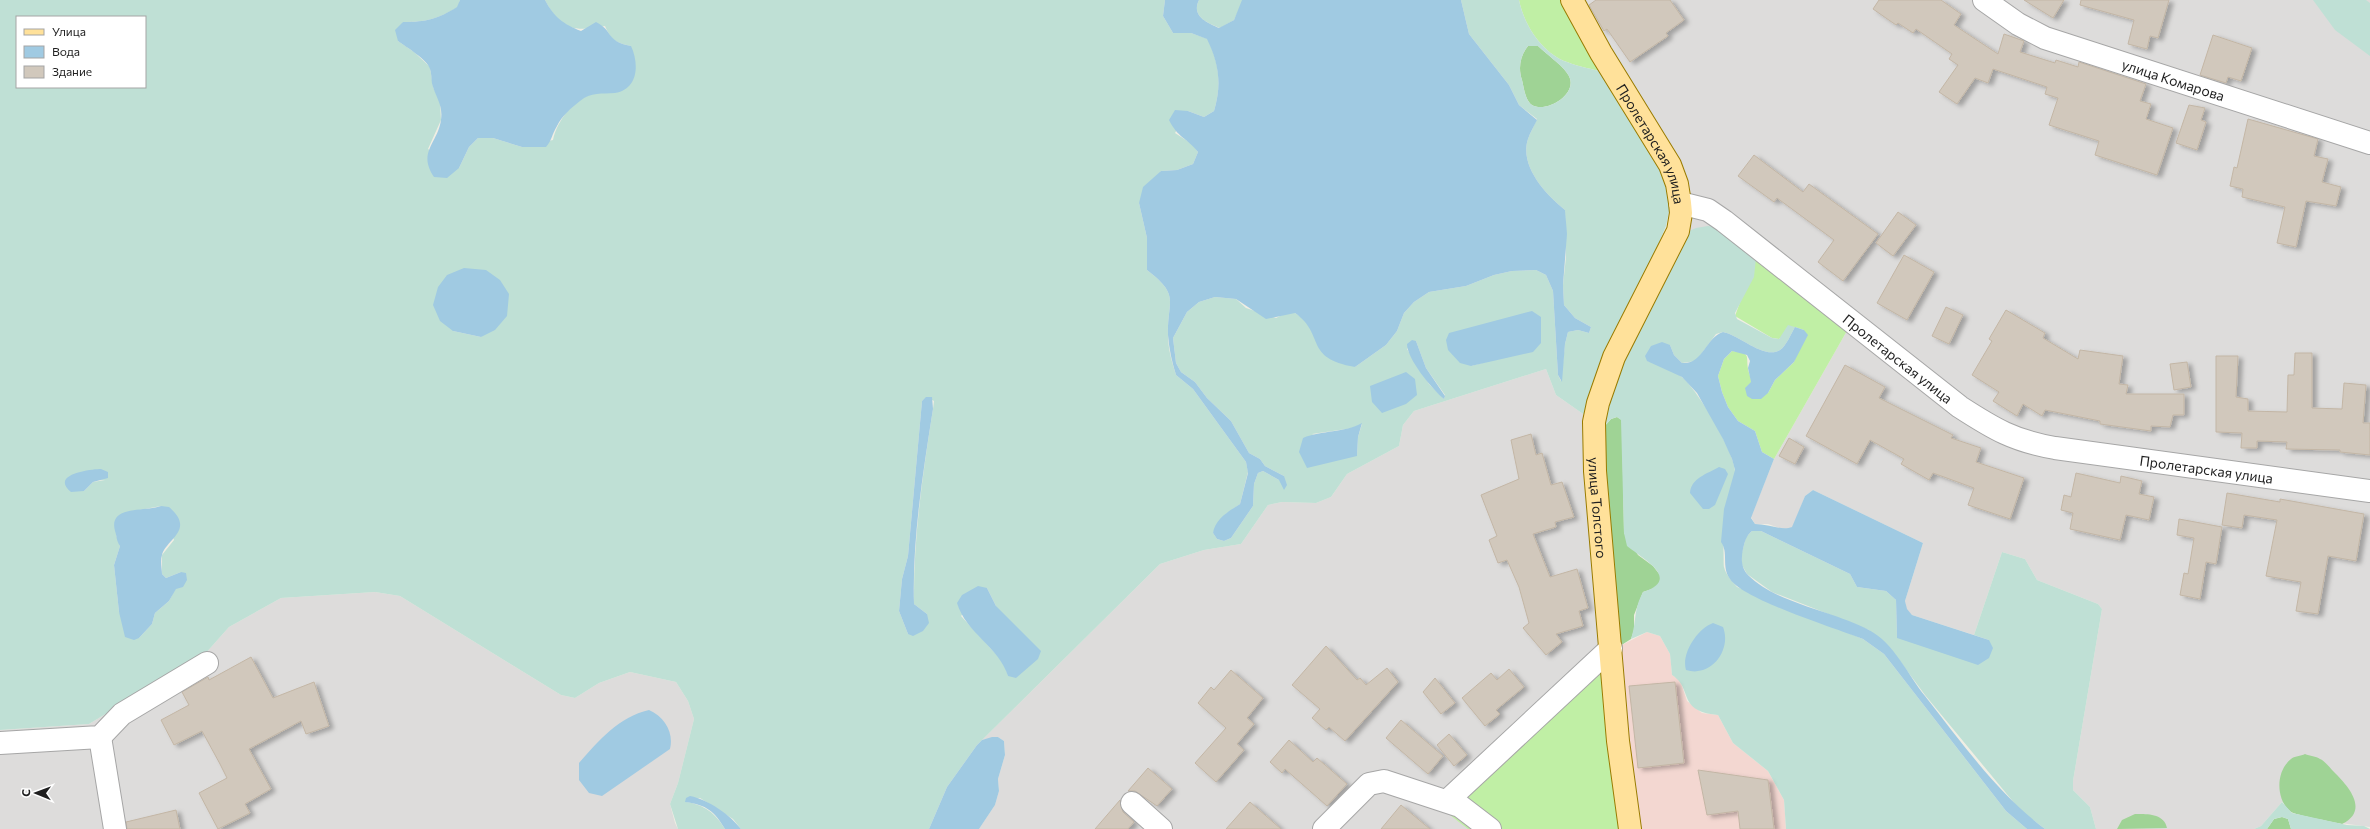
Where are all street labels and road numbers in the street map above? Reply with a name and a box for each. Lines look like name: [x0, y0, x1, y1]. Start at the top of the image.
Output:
street label: улица Комарова: [2120, 55, 2227, 104]
street label: Пролетарская улица: [1613, 80, 1689, 205]
street label: Пролетарская улица: [1840, 310, 1956, 407]
street label: Пролетарская улица: [2139, 451, 2274, 486]
street label: улица Толстого: [1586, 457, 1611, 559]

